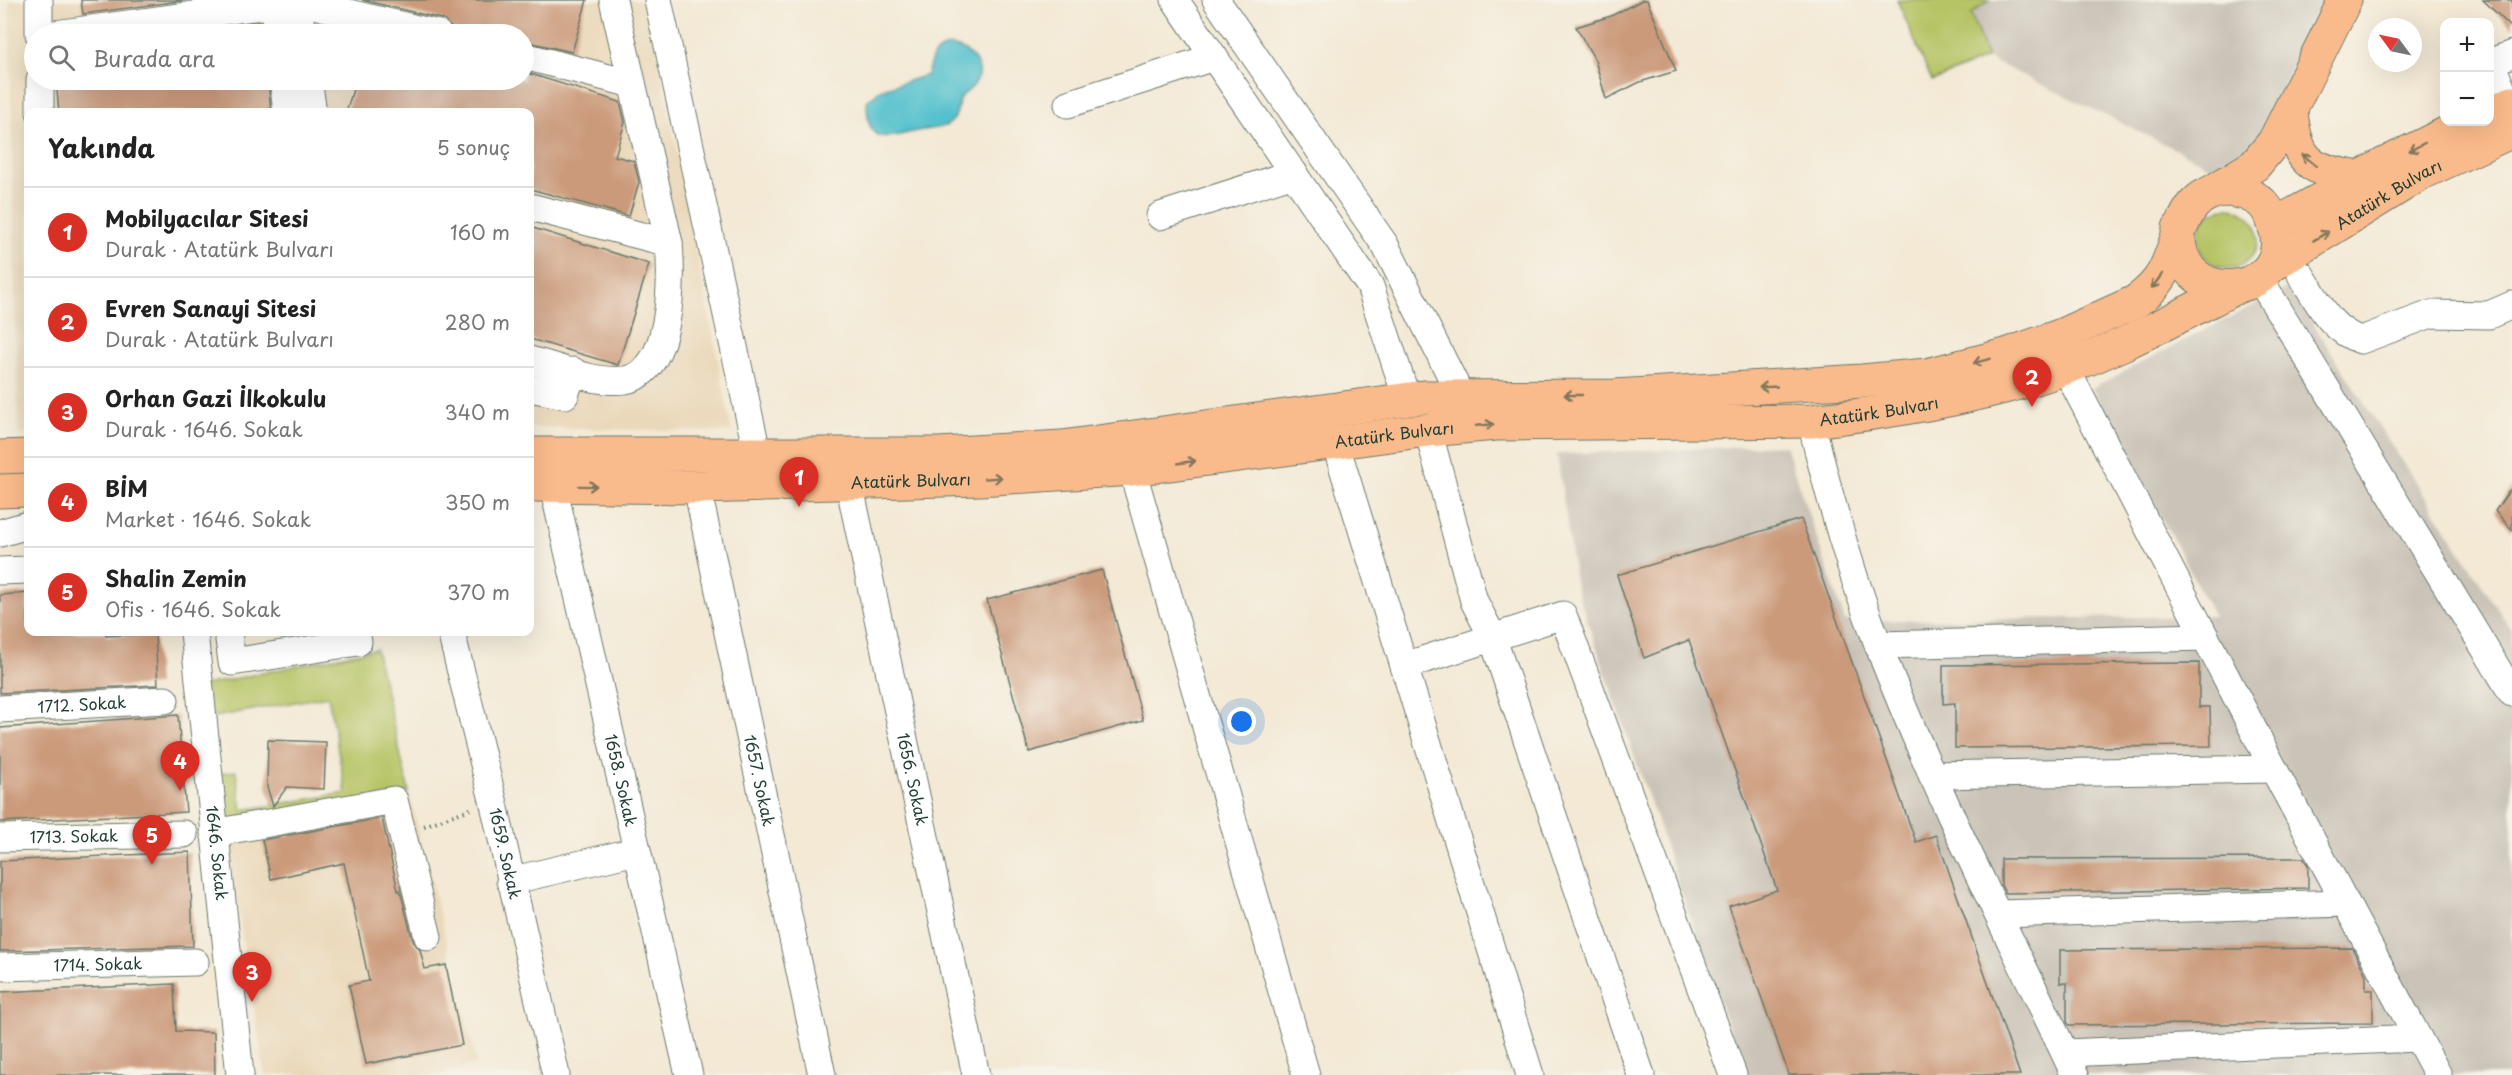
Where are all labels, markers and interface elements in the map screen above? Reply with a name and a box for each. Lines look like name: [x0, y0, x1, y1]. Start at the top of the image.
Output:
north arrow: [2368, 18, 2422, 72]
map controls: [2440, 18, 2494, 126]
button: +: [2440, 18, 2494, 72]
search box: [24, 24, 534, 90]
icon: search: [45, 41, 78, 74]
text: Burada ara: [93, 41, 215, 74]
button: −: [2440, 72, 2494, 126]
text: Yakında: [48, 128, 155, 167]
text: 5 sonuç: [437, 132, 510, 162]
one-way arrow: [2408, 142, 2426, 153]
street label: Atatürk Bulvarı: [2331, 152, 2445, 234]
one-way arrow: [2302, 153, 2317, 167]
text: Mobilyacılar Sitesi: [105, 201, 309, 234]
text: 1: [63, 217, 72, 247]
text: 160 m: [450, 217, 510, 247]
one-way arrow: [2312, 230, 2329, 242]
text: Durak · Atatürk Bulvarı: [105, 234, 334, 264]
one-way arrow: [2151, 273, 2163, 289]
text: Evren Sanayi Sitesi: [105, 291, 316, 324]
text: 2: [60, 307, 75, 337]
text: 280 m: [445, 307, 510, 337]
text: Durak · Atatürk Bulvarı: [105, 324, 334, 354]
one-way arrow: [1973, 356, 1992, 368]
pin: 2: [2012, 358, 2052, 407]
text: Orhan Gazi İlkokulu: [105, 381, 327, 414]
one-way arrow: [1759, 381, 1779, 392]
street label: Atatürk Bulvarı: [1818, 389, 1940, 431]
one-way arrow: [1564, 390, 1584, 401]
text: 3: [61, 397, 74, 427]
text: 340 m: [445, 397, 510, 427]
text: Durak · 1646. Sokak: [105, 414, 303, 444]
street label: Atatürk Bulvarı: [1333, 415, 1455, 453]
one-way arrow: [1474, 419, 1494, 430]
one-way arrow: [1177, 456, 1196, 467]
pin: 1: [780, 458, 818, 507]
street label: Atatürk Bulvarı: [851, 466, 971, 494]
text: BİM: [105, 471, 148, 504]
one-way arrow: [982, 473, 1002, 484]
one-way arrow: [577, 480, 597, 492]
text: 4: [61, 487, 74, 517]
text: 350 m: [445, 487, 510, 517]
text: Market · 1646. Sokak: [105, 504, 311, 534]
text: Shalin Zemin: [105, 561, 247, 594]
text: 5: [61, 577, 74, 607]
text: 370 m: [447, 577, 510, 607]
text: Ofis · 1646. Sokak: [105, 594, 281, 624]
street label: 1712. Sokak: [37, 689, 127, 718]
your location: [1227, 707, 1256, 736]
street label: 1658. Sokak: [600, 731, 644, 829]
street label: 1656. Sokak: [892, 731, 935, 828]
street label: 1657. Sokak: [739, 732, 782, 828]
pin: 4: [160, 742, 200, 791]
street label: 1646. Sokak: [201, 804, 235, 901]
street label: 1659. Sokak: [484, 805, 528, 901]
pin: 5: [132, 816, 172, 865]
street label: 1713. Sokak: [30, 822, 118, 848]
street label: 1714. Sokak: [53, 950, 143, 977]
pin: 3: [232, 952, 272, 1002]

